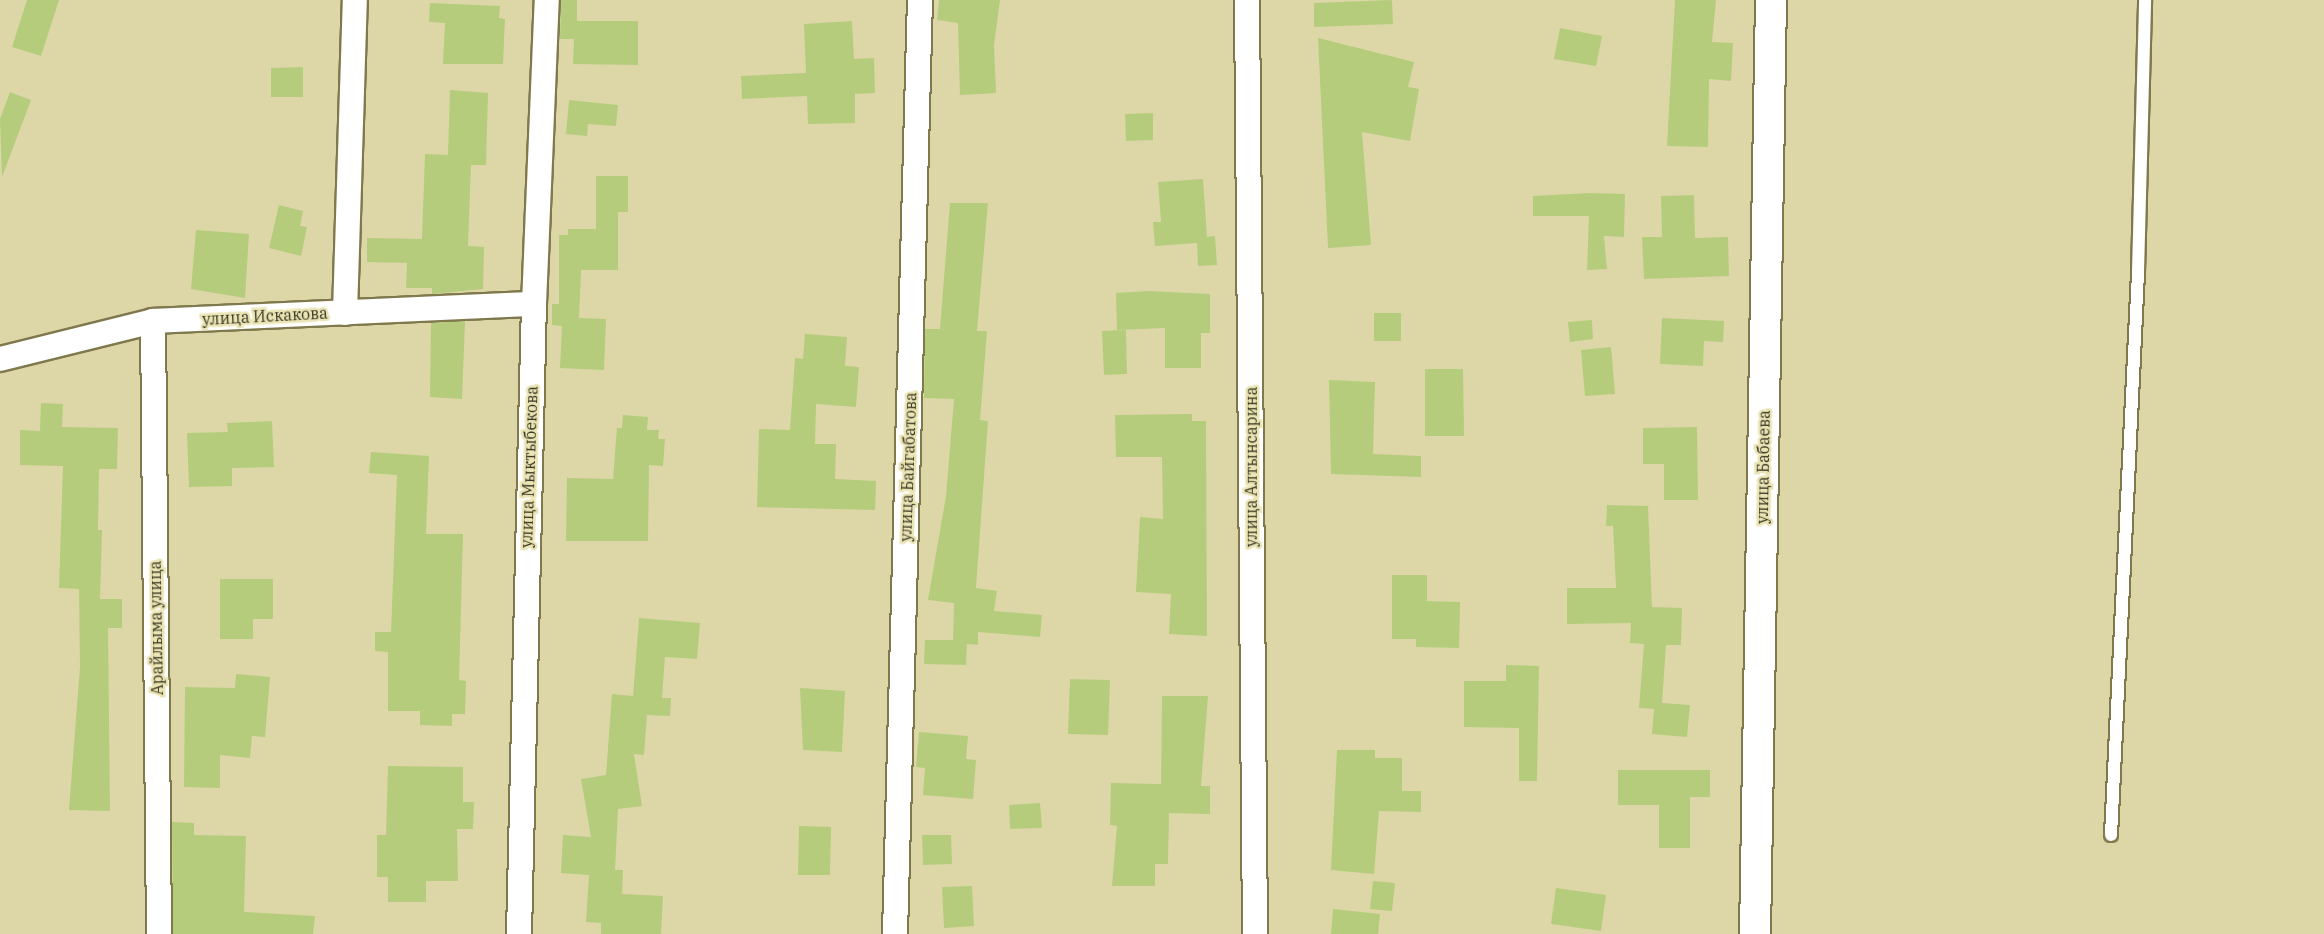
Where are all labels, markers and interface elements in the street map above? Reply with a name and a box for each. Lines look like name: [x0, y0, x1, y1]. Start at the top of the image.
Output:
street label: улица Искакова: [202, 303, 328, 329]
street label: улица Мыктыбекова: [517, 386, 541, 548]
street label: улица Алтынсарина: [1241, 387, 1261, 547]
street label: улица Байгабатова: [896, 392, 920, 542]
street label: улица Бабаева: [1752, 410, 1774, 524]
street label: Арайлыма улица: [145, 561, 167, 695]

